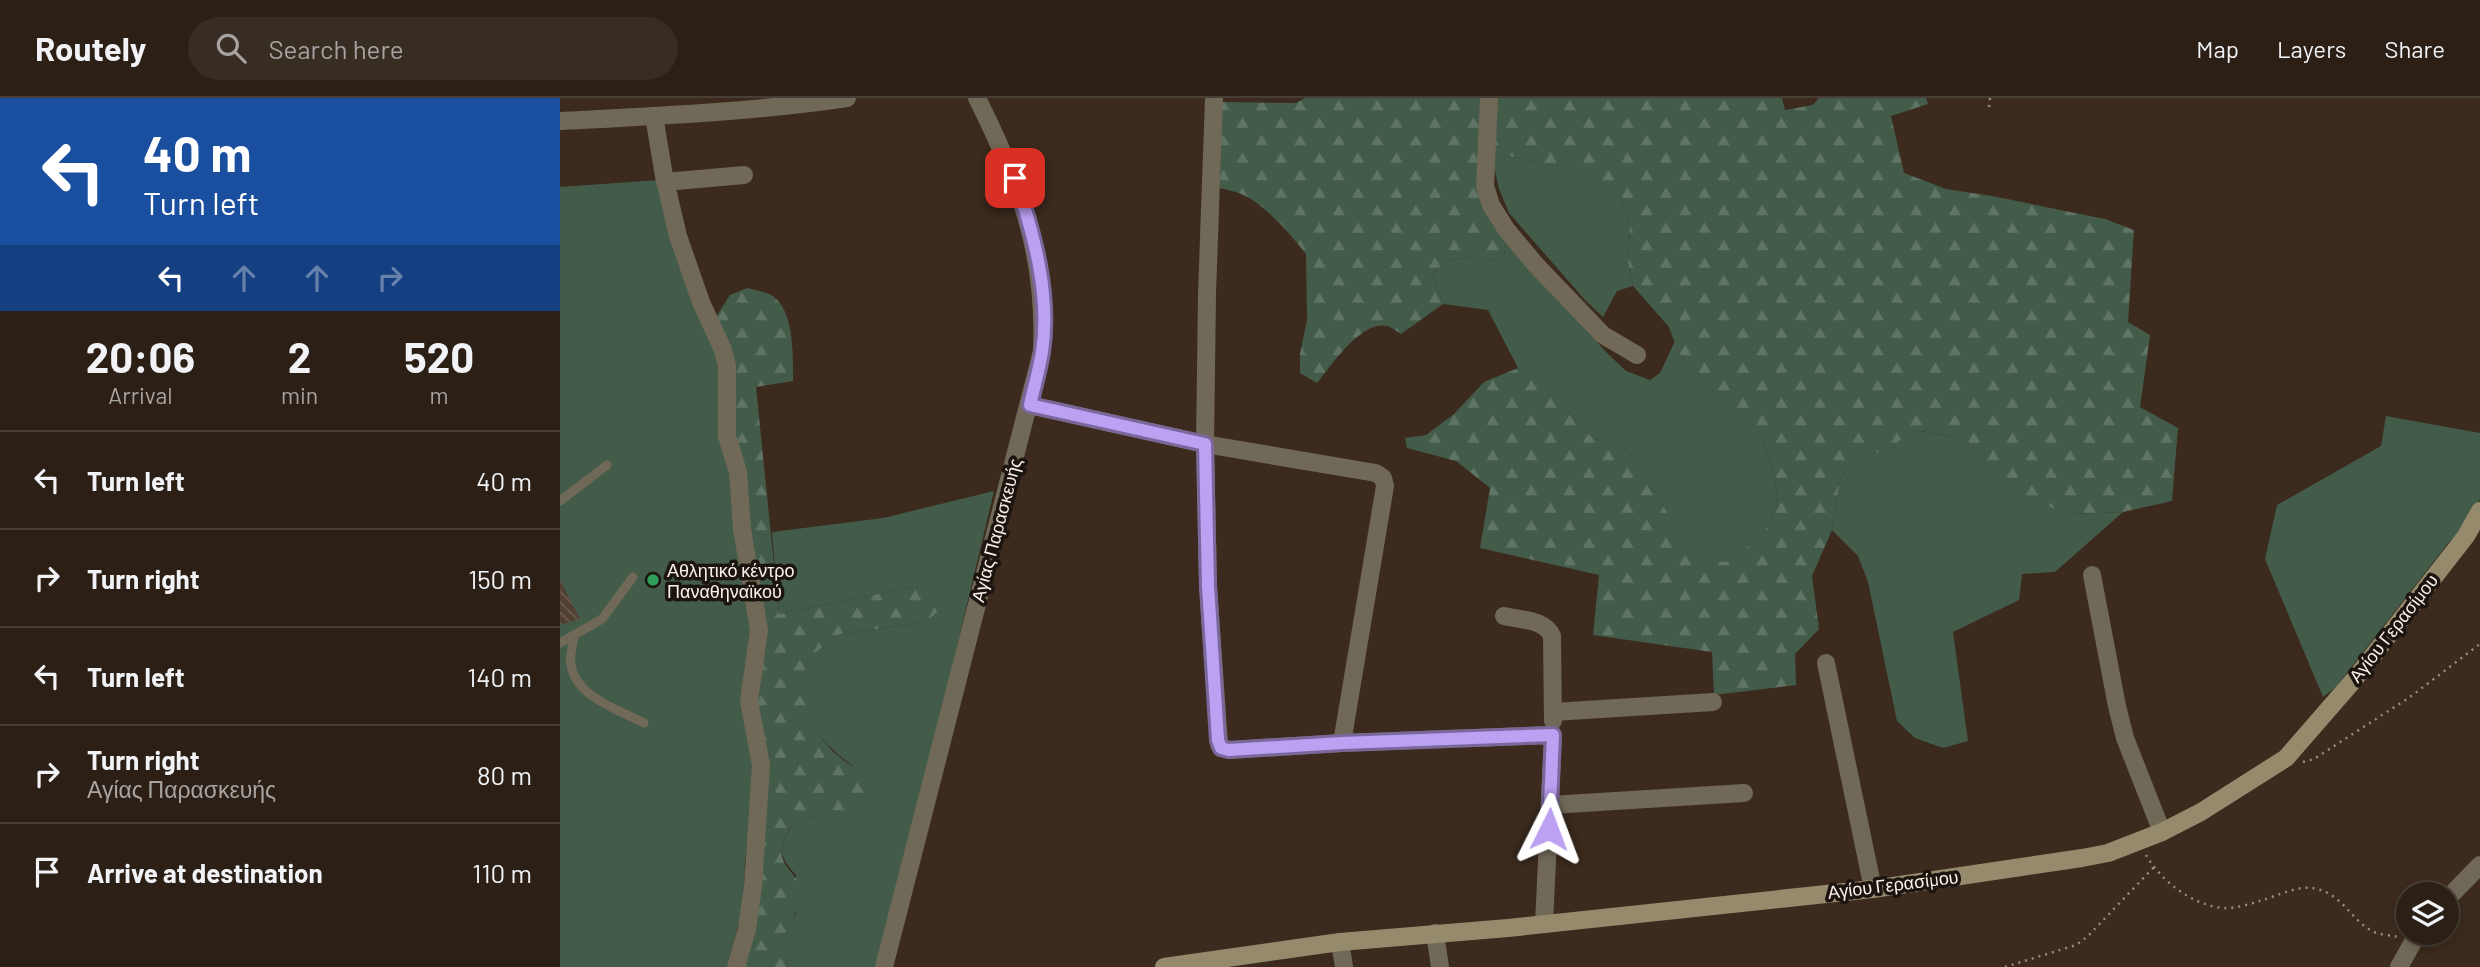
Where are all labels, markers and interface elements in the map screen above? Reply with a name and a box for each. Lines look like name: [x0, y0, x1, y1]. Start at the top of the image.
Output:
search box: [188, 17, 678, 80]
text: Routely: [35, 28, 146, 68]
icon: search: [212, 29, 250, 67]
text: Search here: [268, 33, 404, 64]
text: Map: [2196, 34, 2239, 63]
text: Layers: [2277, 34, 2346, 63]
text: Share: [2384, 34, 2445, 63]
text: 40 m: [143, 123, 251, 182]
icon: left: [28, 126, 119, 217]
pin: [985, 148, 1045, 208]
icon: arrive: [996, 159, 1034, 197]
text: Turn left: [143, 183, 260, 221]
icon: left: [152, 259, 190, 297]
icon: ahead: [225, 259, 263, 297]
icon: ahead: [298, 259, 336, 297]
icon: right: [371, 259, 409, 297]
text: 20:06: [86, 331, 195, 381]
text: 2: [288, 331, 311, 381]
text: 520: [404, 331, 474, 381]
text: Arrival: [108, 381, 173, 409]
text: min: [281, 381, 318, 409]
text: m: [430, 381, 449, 409]
street label: Αγίας Παρασκευής: [966, 455, 1026, 604]
icon: left: [28, 461, 66, 499]
text: Turn left: [87, 465, 185, 496]
text: 40 m: [476, 465, 532, 496]
icon: right: [28, 559, 66, 597]
place label: Αθλητικό κέντρο Παναθηναϊκού: [667, 559, 795, 602]
text: Turn right: [87, 563, 200, 594]
text: 150 m: [468, 563, 532, 594]
street label: Αγίου Γερασίμου: [2344, 569, 2442, 687]
marker: Αθλητικό κέντρο Παναθηναϊκού: [645, 572, 661, 588]
icon: left: [28, 657, 66, 695]
text: Turn left: [87, 661, 185, 692]
text: 140 m: [467, 661, 532, 692]
text: Turn right: [87, 744, 200, 775]
icon: right: [28, 755, 66, 793]
text: 80 m: [477, 759, 532, 790]
text: Αγίας Παρασκευής: [87, 775, 276, 803]
position arrow: [1512, 792, 1586, 866]
icon: arrive: [28, 853, 66, 891]
text: Arrive at destination: [87, 857, 323, 888]
text: 110 m: [472, 857, 532, 888]
street label: Αγίου Γερασίμου: [1826, 865, 1960, 903]
map controls: [2396, 882, 2459, 945]
button: layers: [2396, 882, 2459, 945]

